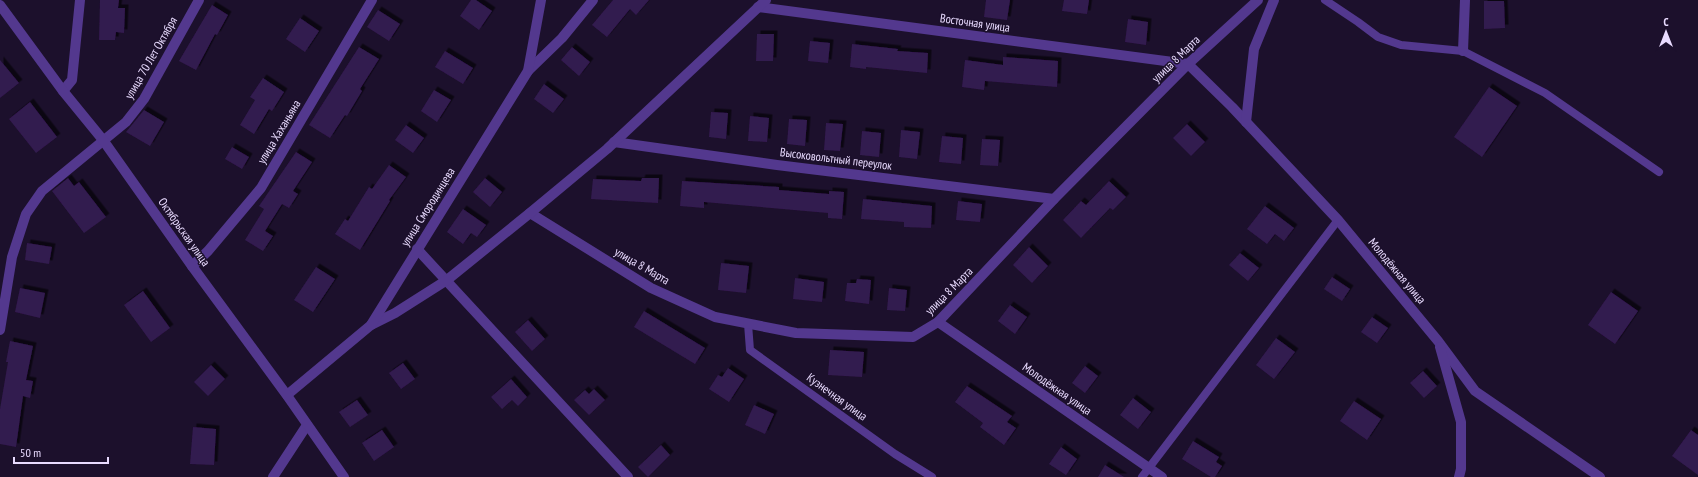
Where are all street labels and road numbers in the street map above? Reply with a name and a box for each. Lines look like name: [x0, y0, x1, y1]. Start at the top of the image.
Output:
street label: Восточная улица: [939, 10, 1011, 35]
street label: улица 70 Лет Октября: [121, 14, 180, 101]
street label: улица 8 Марта: [1148, 32, 1203, 85]
street label: улица Хаханьяна: [254, 97, 304, 166]
street label: Высоковольтный переулок: [779, 144, 893, 173]
street label: улица Смородинцева: [397, 164, 458, 249]
street label: Октябрьская улица: [155, 195, 214, 269]
street label: Молодёжная улица: [1366, 235, 1429, 307]
street label: улица 8 Марта: [612, 244, 673, 287]
street label: улица 8 Марта: [922, 264, 976, 318]
street label: Молодёжная улица: [1020, 359, 1095, 418]
street label: Кузнечная улица: [804, 370, 871, 424]

